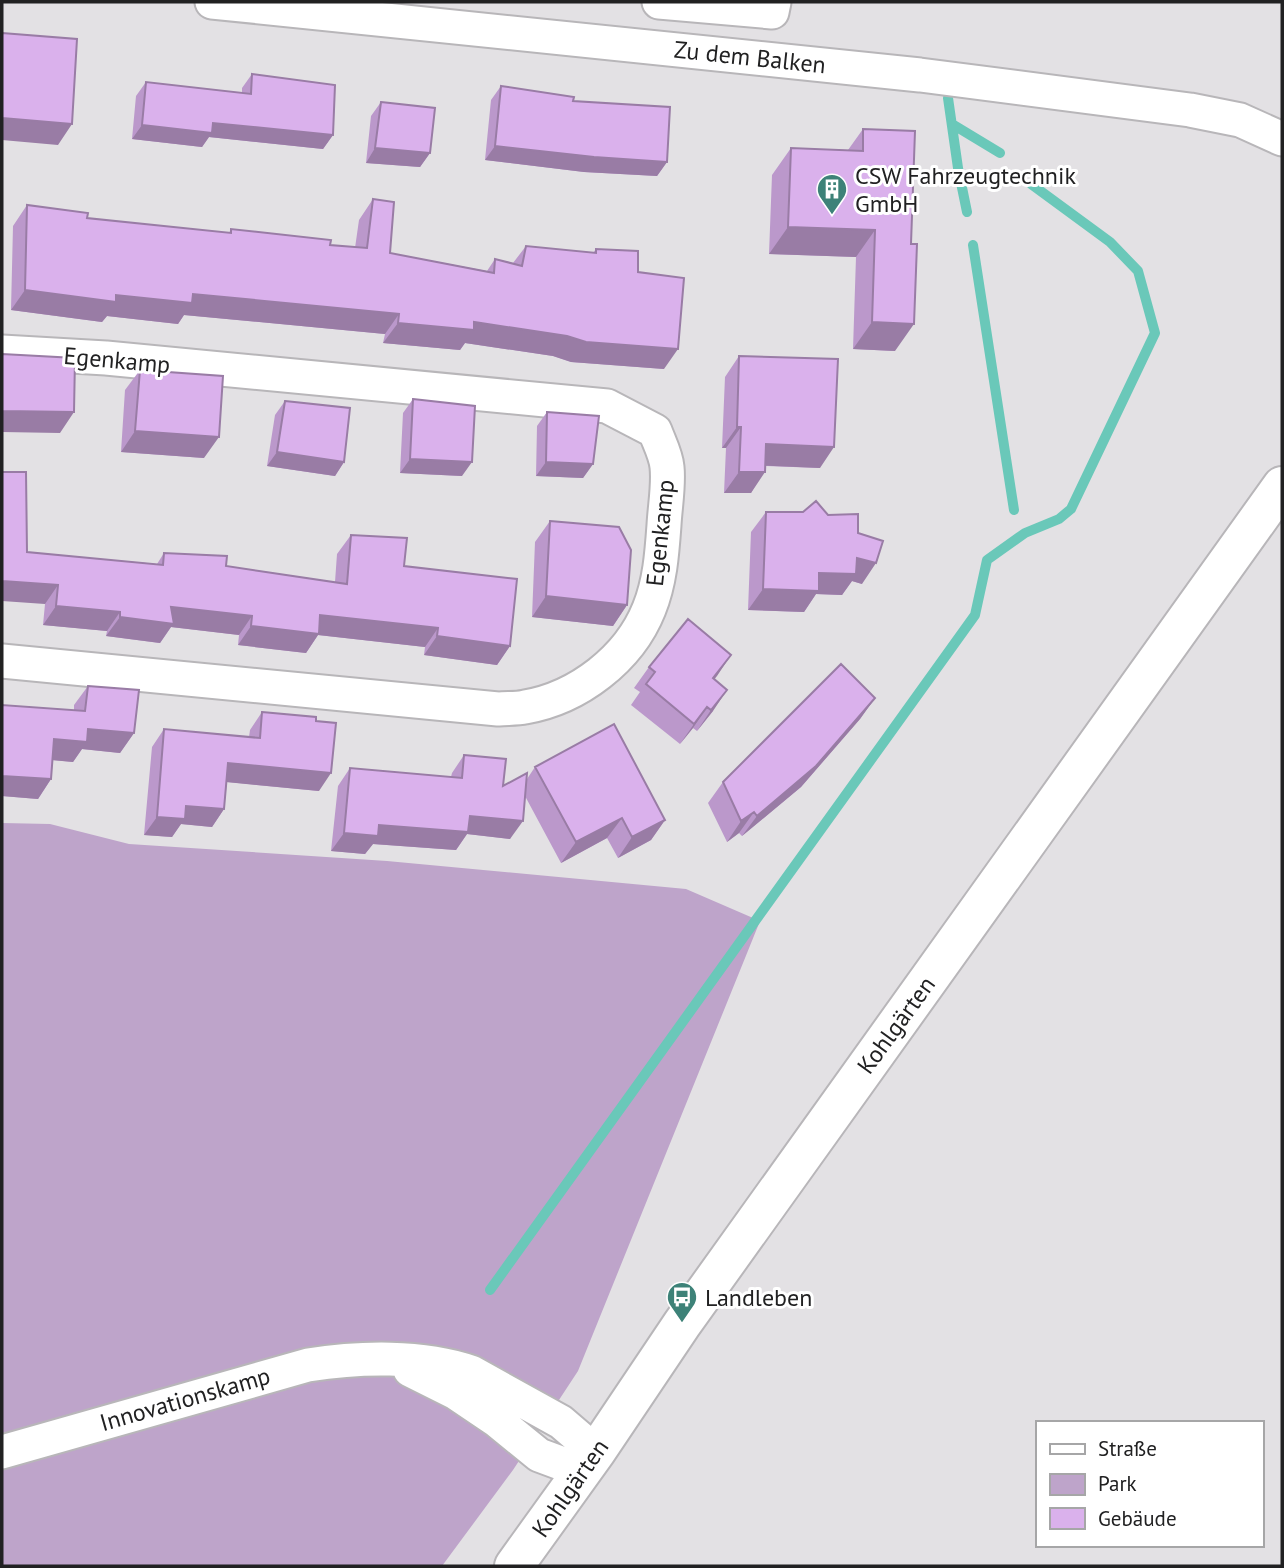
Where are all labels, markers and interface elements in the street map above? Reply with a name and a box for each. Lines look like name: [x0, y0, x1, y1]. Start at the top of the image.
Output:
street label: Zu dem Balken: [673, 34, 827, 80]
place label: CSW Fahrzeugtechnik GmbH: [855, 160, 1076, 219]
building icon: CSW Fahrzeugtechnik GmbH: [815, 172, 849, 216]
street label: Egenkamp: [62, 340, 172, 380]
street label: Egenkamp: [639, 478, 681, 588]
street label: Kohlgärten: [850, 970, 942, 1080]
bus stop icon: Landleben: [665, 1280, 699, 1324]
place label: Landleben: [705, 1282, 812, 1313]
street label: Innovationskamp: [96, 1360, 274, 1438]
legend: [1036, 1421, 1263, 1547]
street label: Kohlgärten: [525, 1433, 615, 1543]
text: Straße: [1098, 1435, 1157, 1462]
text: Park: [1098, 1470, 1137, 1497]
text: Gebäude: [1098, 1505, 1177, 1532]

